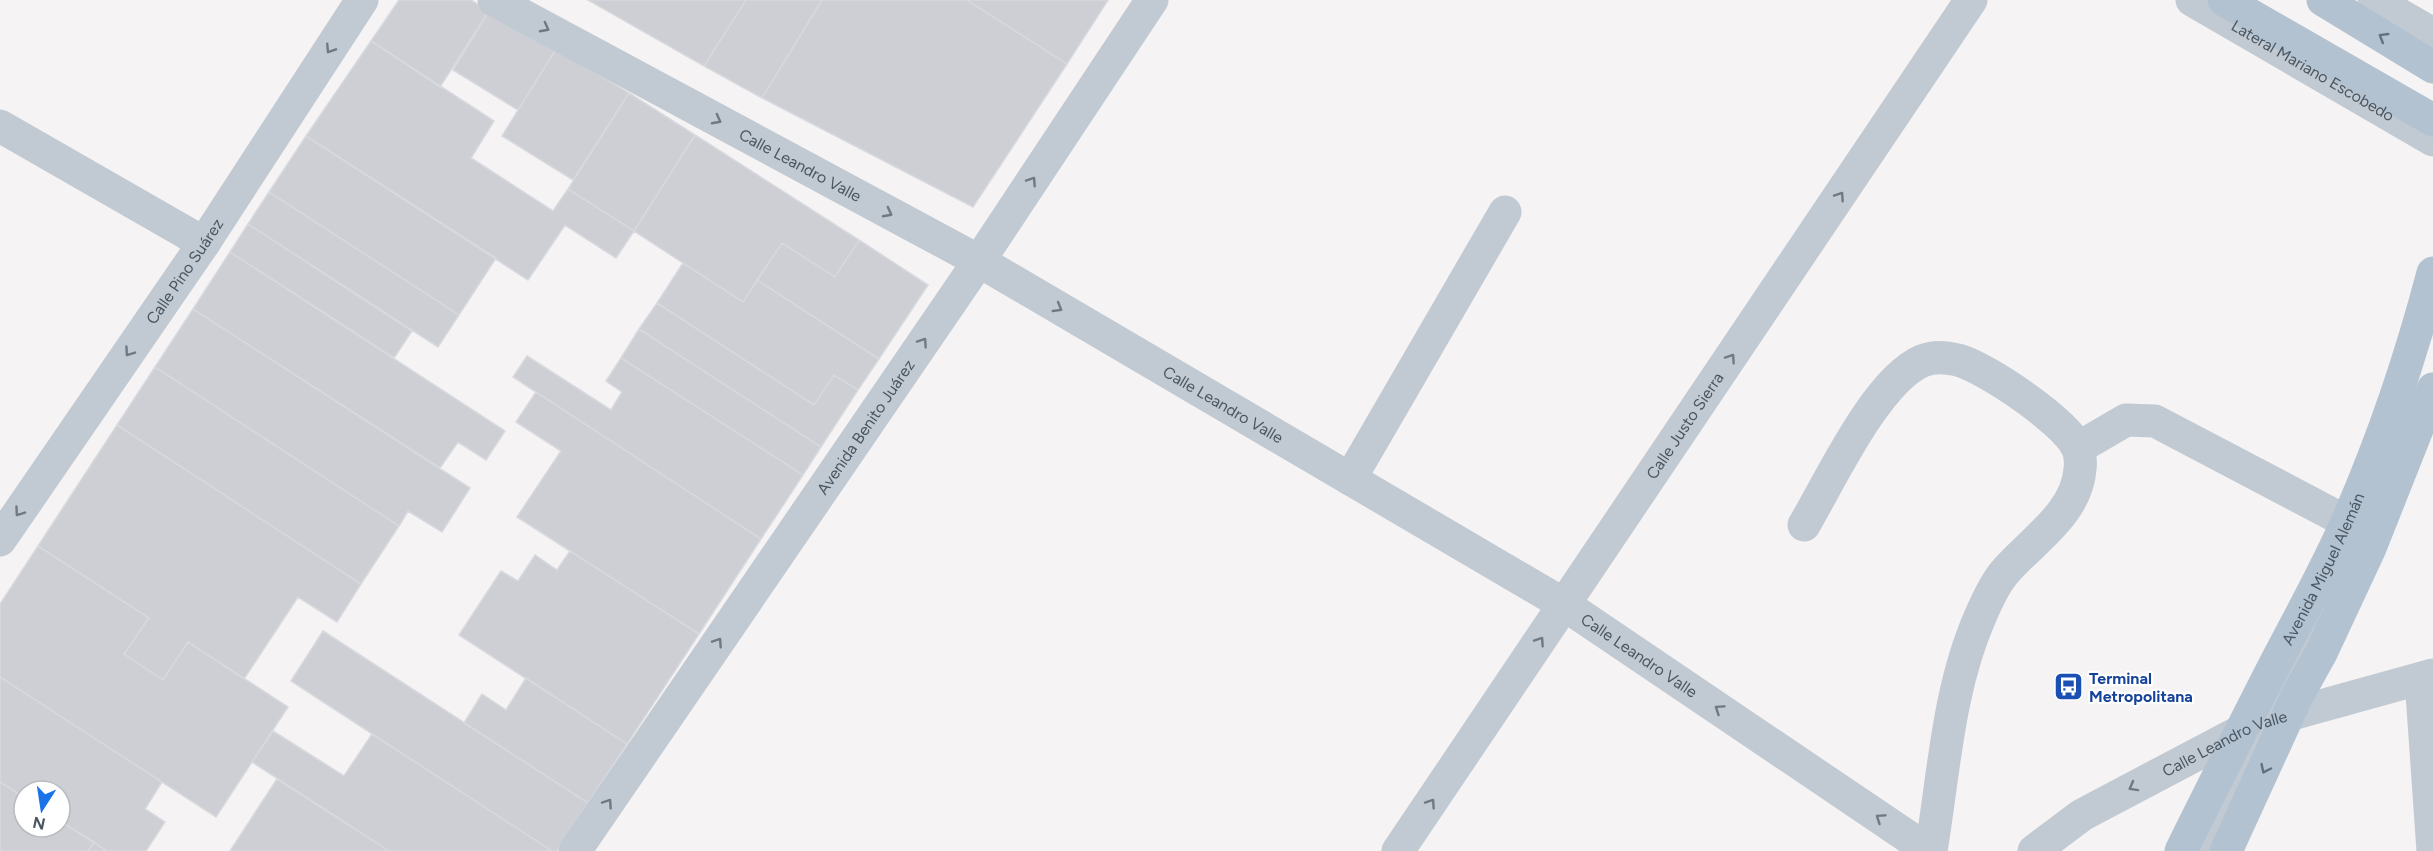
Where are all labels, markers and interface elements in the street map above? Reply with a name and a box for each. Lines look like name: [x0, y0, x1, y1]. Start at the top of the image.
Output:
street label: Lateral Mariano Escobedo: [2228, 16, 2398, 125]
one-way arrow: [539, 21, 549, 32]
one-way arrow: [2379, 32, 2389, 44]
one-way arrow: [325, 43, 337, 53]
one-way arrow: [711, 113, 721, 124]
street label: Calle Leandro Valle: [736, 125, 865, 206]
one-way arrow: [1025, 177, 1036, 188]
one-way arrow: [1833, 191, 1844, 202]
one-way arrow: [882, 206, 893, 217]
street label: Calle Pino Suárez: [142, 215, 227, 328]
one-way arrow: [1052, 301, 1063, 313]
one-way arrow: [916, 338, 927, 349]
one-way arrow: [125, 345, 136, 356]
one-way arrow: [1724, 353, 1735, 364]
street label: Avenida Benito Juárez: [813, 356, 919, 498]
street label: Calle Leandro Valle: [1159, 362, 1287, 448]
street label: Calle Justo Sierra: [1642, 369, 1728, 483]
street label: Avenida Miguel Alemán: [2278, 490, 2368, 648]
one-way arrow: [15, 506, 26, 517]
street label: Calle Leandro Valle: [1577, 610, 1701, 702]
one-way arrow: [1533, 637, 1544, 648]
one-way arrow: [711, 638, 722, 649]
place label: Terminal Metropolitana: [2089, 669, 2193, 706]
bus stop icon: Terminal Metropolitana: [2052, 671, 2084, 703]
one-way arrow: [1714, 705, 1725, 716]
street label: Calle Leandro Valle: [2159, 707, 2290, 781]
one-way arrow: [2260, 762, 2272, 773]
north arrow: [12, 779, 72, 839]
one-way arrow: [2129, 780, 2139, 791]
one-way arrow: [601, 798, 612, 809]
one-way arrow: [1424, 798, 1435, 809]
text: N: [31, 813, 47, 834]
one-way arrow: [1876, 814, 1887, 825]

